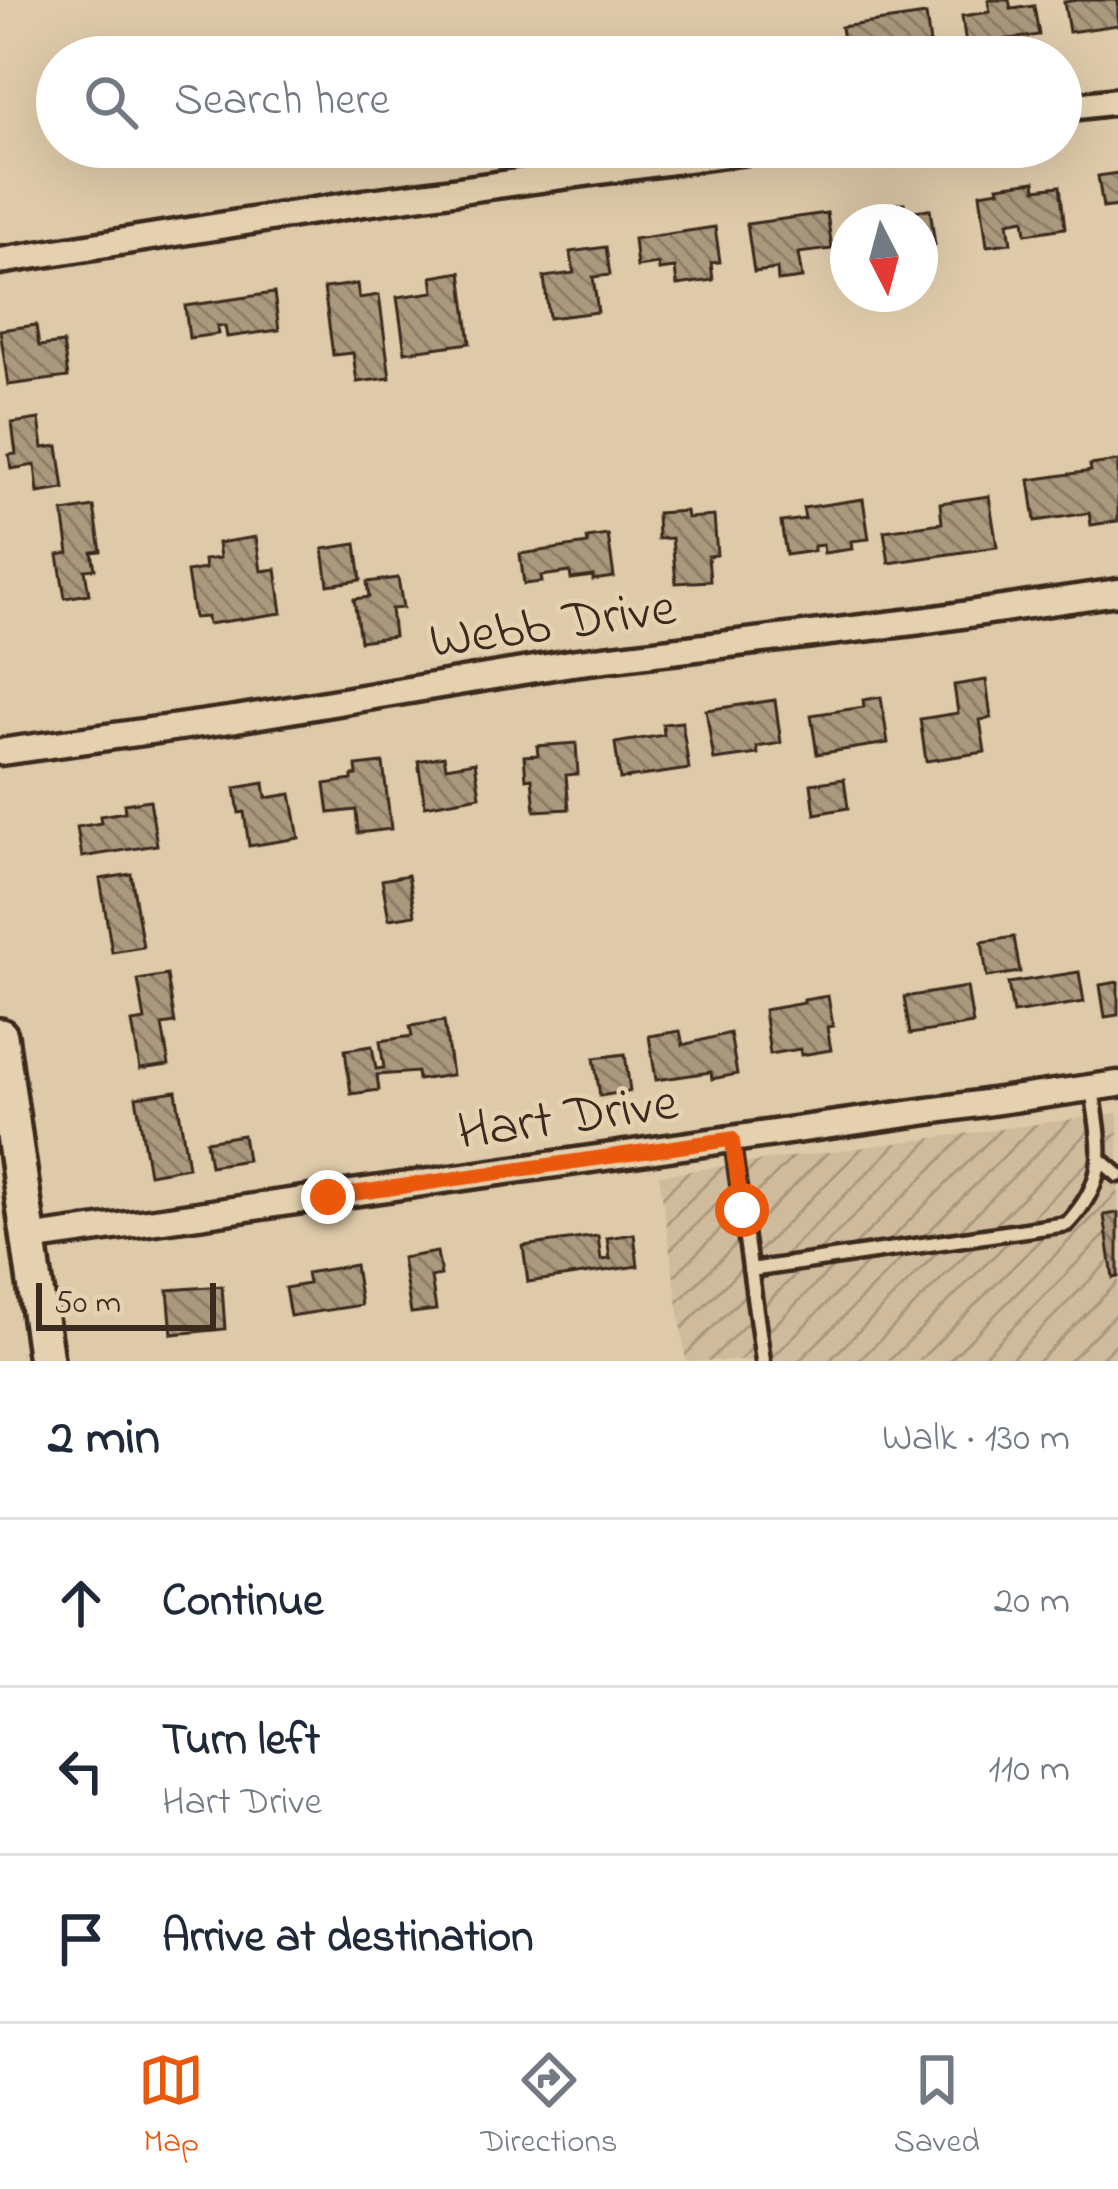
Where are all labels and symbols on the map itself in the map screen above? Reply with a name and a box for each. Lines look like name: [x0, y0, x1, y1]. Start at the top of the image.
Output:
north arrow: [830, 204, 938, 312]
street label: Webb Drive: [425, 571, 682, 683]
street label: Hart Drive: [453, 1066, 684, 1174]
route end: [301, 1170, 355, 1224]
route start: [715, 1183, 769, 1237]
scale bar: [36, 1277, 216, 1330]

